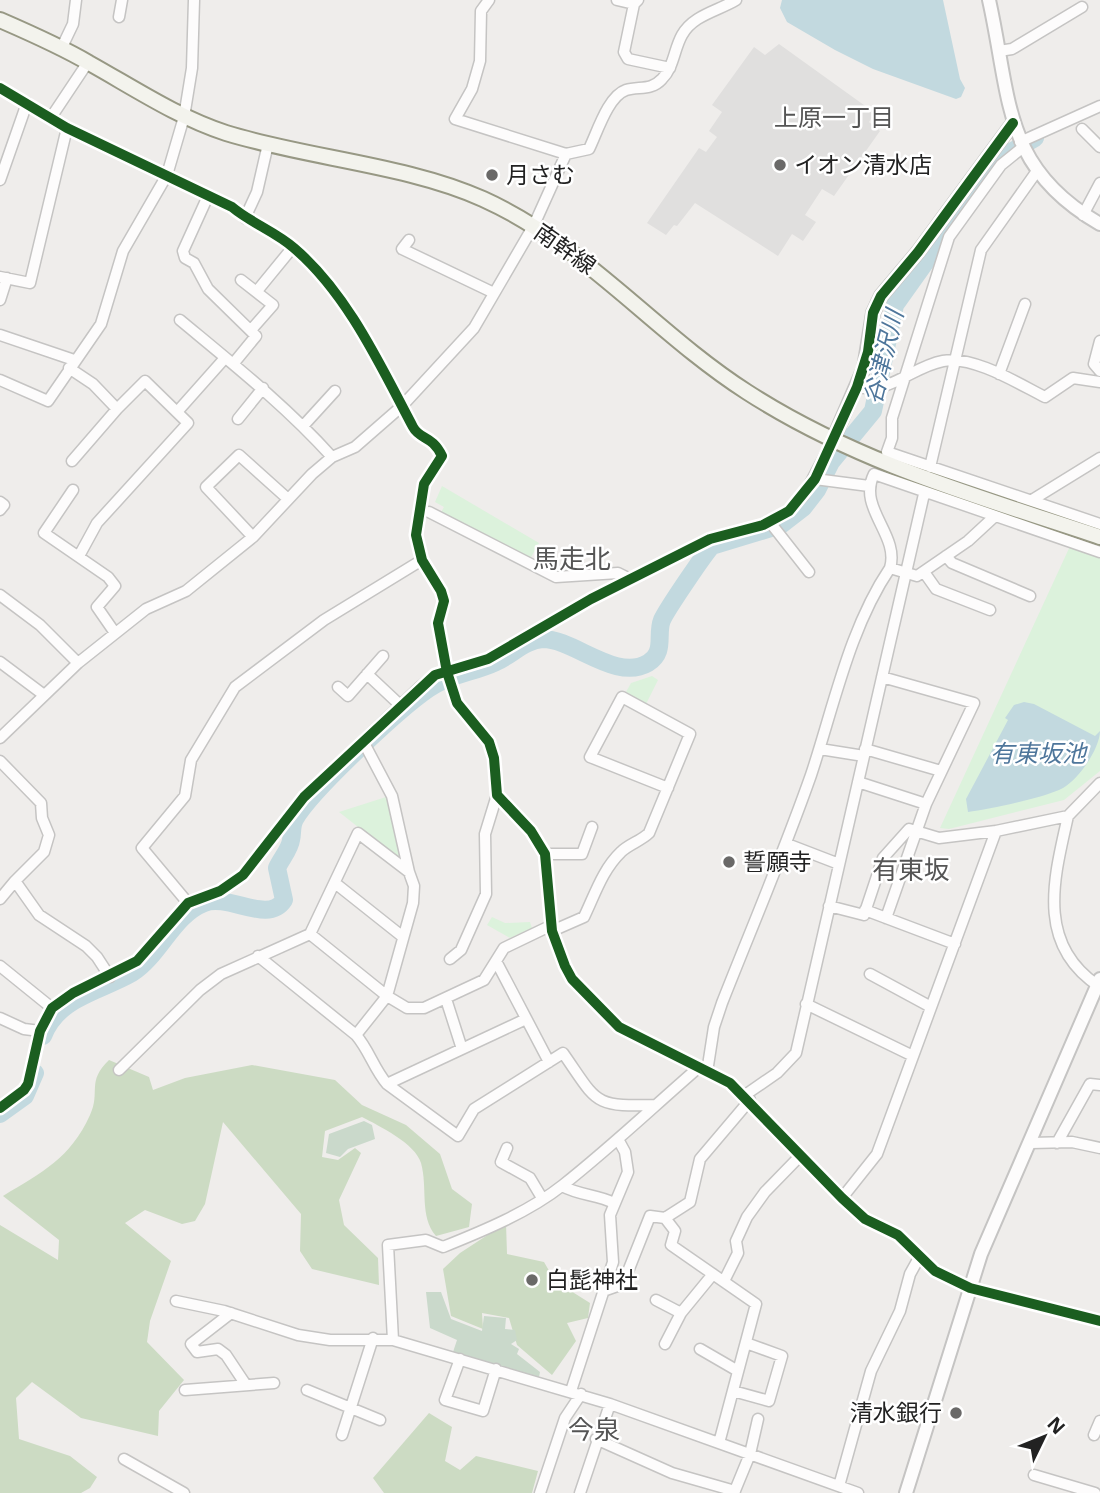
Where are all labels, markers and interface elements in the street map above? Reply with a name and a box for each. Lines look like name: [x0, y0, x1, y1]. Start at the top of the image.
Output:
district label: 上原一丁目: [774, 100, 894, 133]
place label: イオン清水店: [794, 148, 932, 180]
marker: イオン清水店: [772, 157, 788, 173]
place label: 月さむ: [506, 158, 575, 190]
marker: 月さむ: [484, 167, 500, 183]
street label: 南幹線: [528, 215, 603, 281]
water label: 谷津沢川: [855, 303, 911, 407]
district label: 馬走北: [533, 540, 611, 576]
water label: 有東坂池: [990, 736, 1088, 769]
place label: 誓願寺: [743, 845, 812, 877]
district label: 有東坂: [872, 851, 950, 887]
marker: 誓願寺: [721, 854, 737, 870]
place label: 白髭神社: [546, 1263, 638, 1295]
marker: 白髭神社: [524, 1272, 540, 1288]
place label: 清水銀行: [850, 1396, 942, 1428]
north arrow: [1009, 1402, 1079, 1472]
marker: 清水銀行: [948, 1405, 964, 1421]
district label: 今泉: [568, 1411, 620, 1447]
text: N: [1042, 1411, 1071, 1440]

